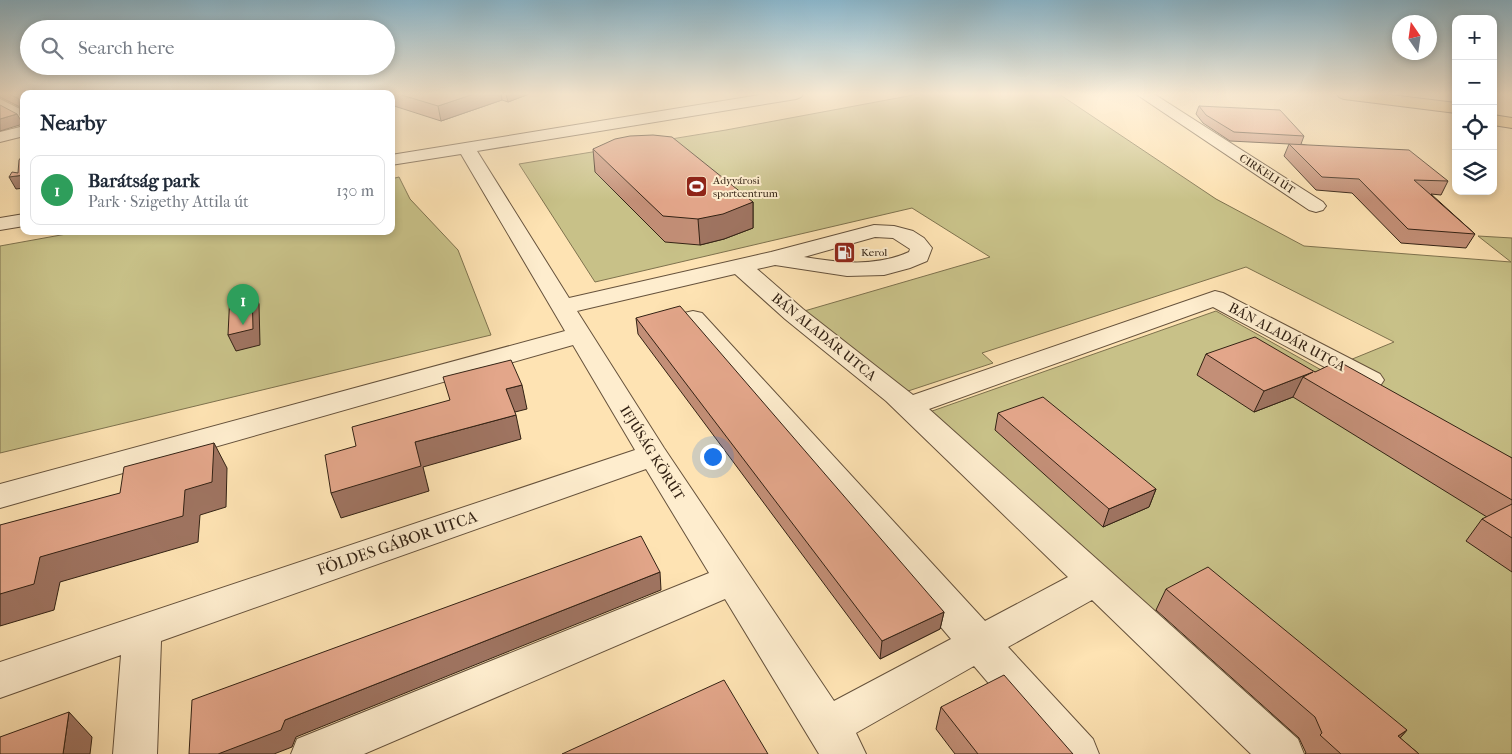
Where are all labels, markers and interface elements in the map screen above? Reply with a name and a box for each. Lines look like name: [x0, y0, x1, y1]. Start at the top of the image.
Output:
north arrow: [1392, 15, 1437, 60]
map controls: [1452, 15, 1497, 195]
button: +: [1452, 15, 1497, 60]
search box: [20, 20, 395, 75]
icon: search: [38, 34, 66, 62]
text: Search here: [78, 37, 174, 59]
button: −: [1452, 60, 1497, 105]
button: locate: [1452, 105, 1497, 150]
text: Nearby: [40, 111, 106, 135]
button: layers: [1452, 150, 1497, 195]
street label: CIRKELI ÚT: [1237, 151, 1298, 197]
text: Barátság park: [88, 170, 200, 192]
sports icon: Adyvárosi sportcentrum: [685, 174, 709, 198]
place label: Adyvárosi sportcentrum: [712, 174, 779, 200]
text: 1: [54, 181, 60, 200]
text: 130 m: [336, 181, 374, 200]
text: Park · Szigethy Attila út: [88, 192, 249, 211]
fuel station icon: Kerol: [833, 240, 857, 264]
place label: Kerol: [861, 246, 887, 259]
pin: 1: [227, 284, 259, 325]
street label: BÁN ALADÁR UTCA: [768, 289, 881, 385]
street label: BÁN ALADÁR UTCA: [1226, 298, 1350, 375]
street label: IFJÚSÁG KÖRÚT: [616, 402, 689, 504]
your location: [700, 444, 726, 470]
street label: FÖLDES GÁBOR UTCA: [314, 506, 480, 579]

